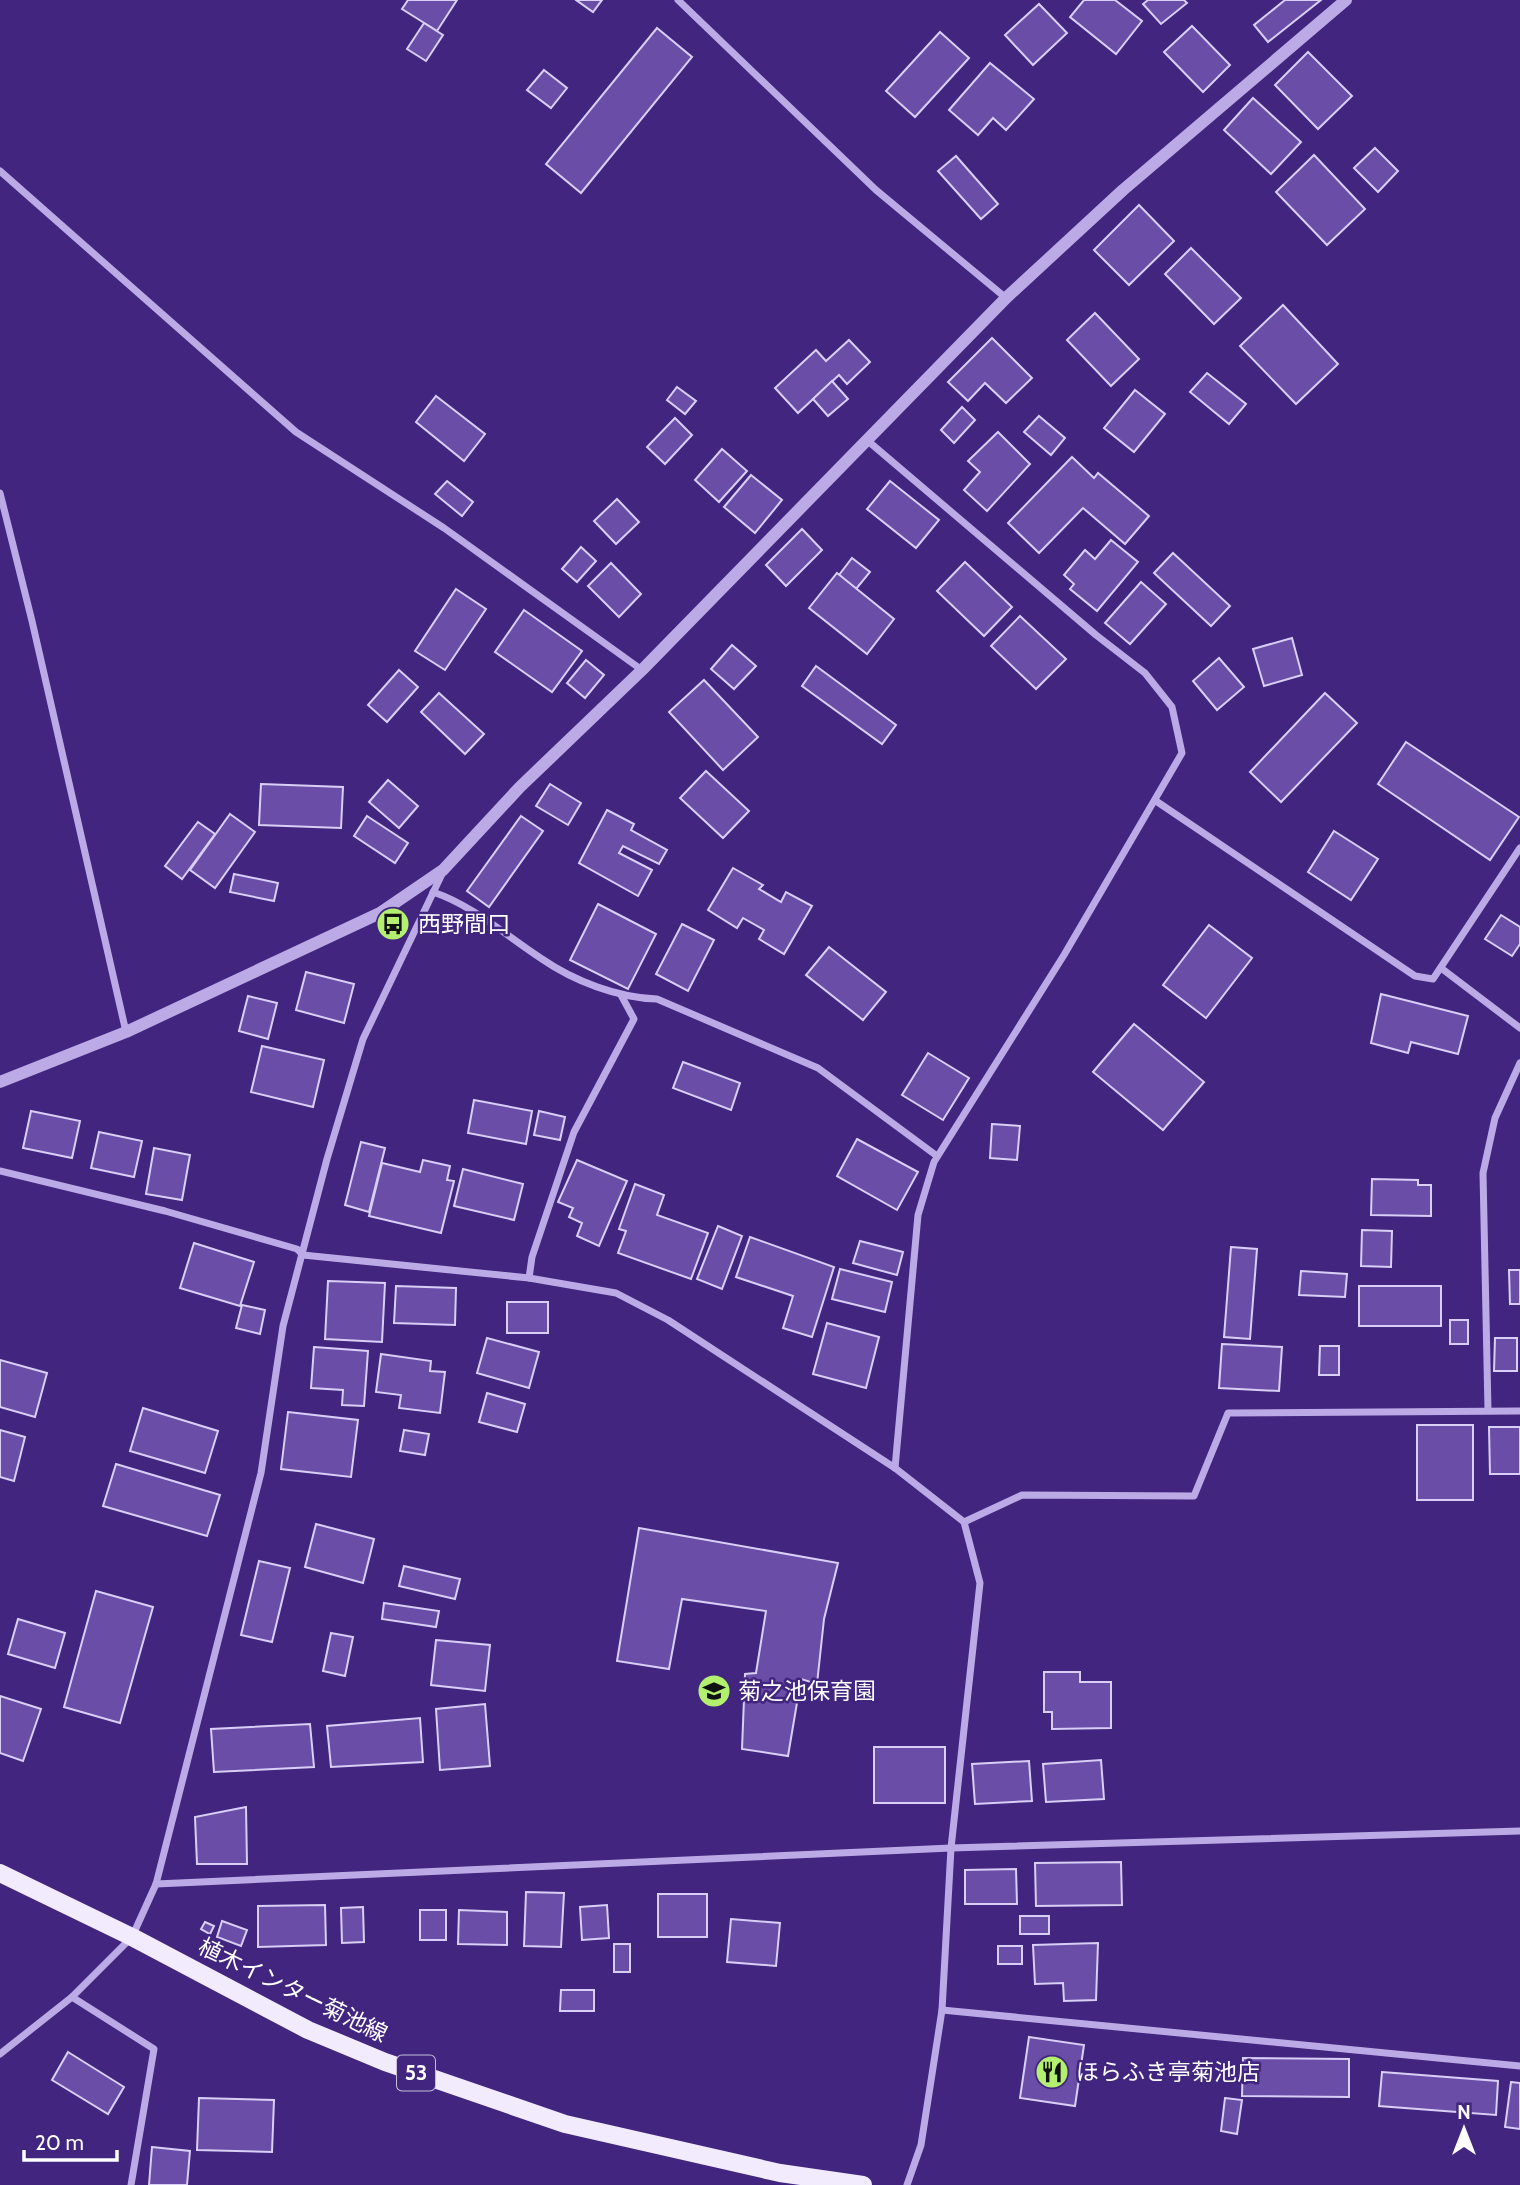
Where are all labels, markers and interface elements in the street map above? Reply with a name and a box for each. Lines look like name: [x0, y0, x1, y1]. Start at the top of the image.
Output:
bus stop icon: 西野間口: [374, 905, 412, 943]
place label: 西野間口: [418, 910, 510, 938]
school or university icon: 菊之池保育園: [695, 1672, 733, 1710]
place label: 菊之池保育園: [738, 1677, 876, 1705]
street label: 植木インター菊池線: [194, 1932, 392, 2048]
restaurant icon: ほらふき亭菊池店: [1033, 2053, 1071, 2091]
road number: 53: [397, 2056, 435, 2090]
place label: ほらふき亭菊池店: [1076, 2058, 1260, 2086]
north arrow: [1429, 2094, 1499, 2164]
text: N: [1457, 2101, 1471, 2124]
scale bar: [24, 2118, 117, 2162]
text: 20 m: [35, 2130, 84, 2155]

